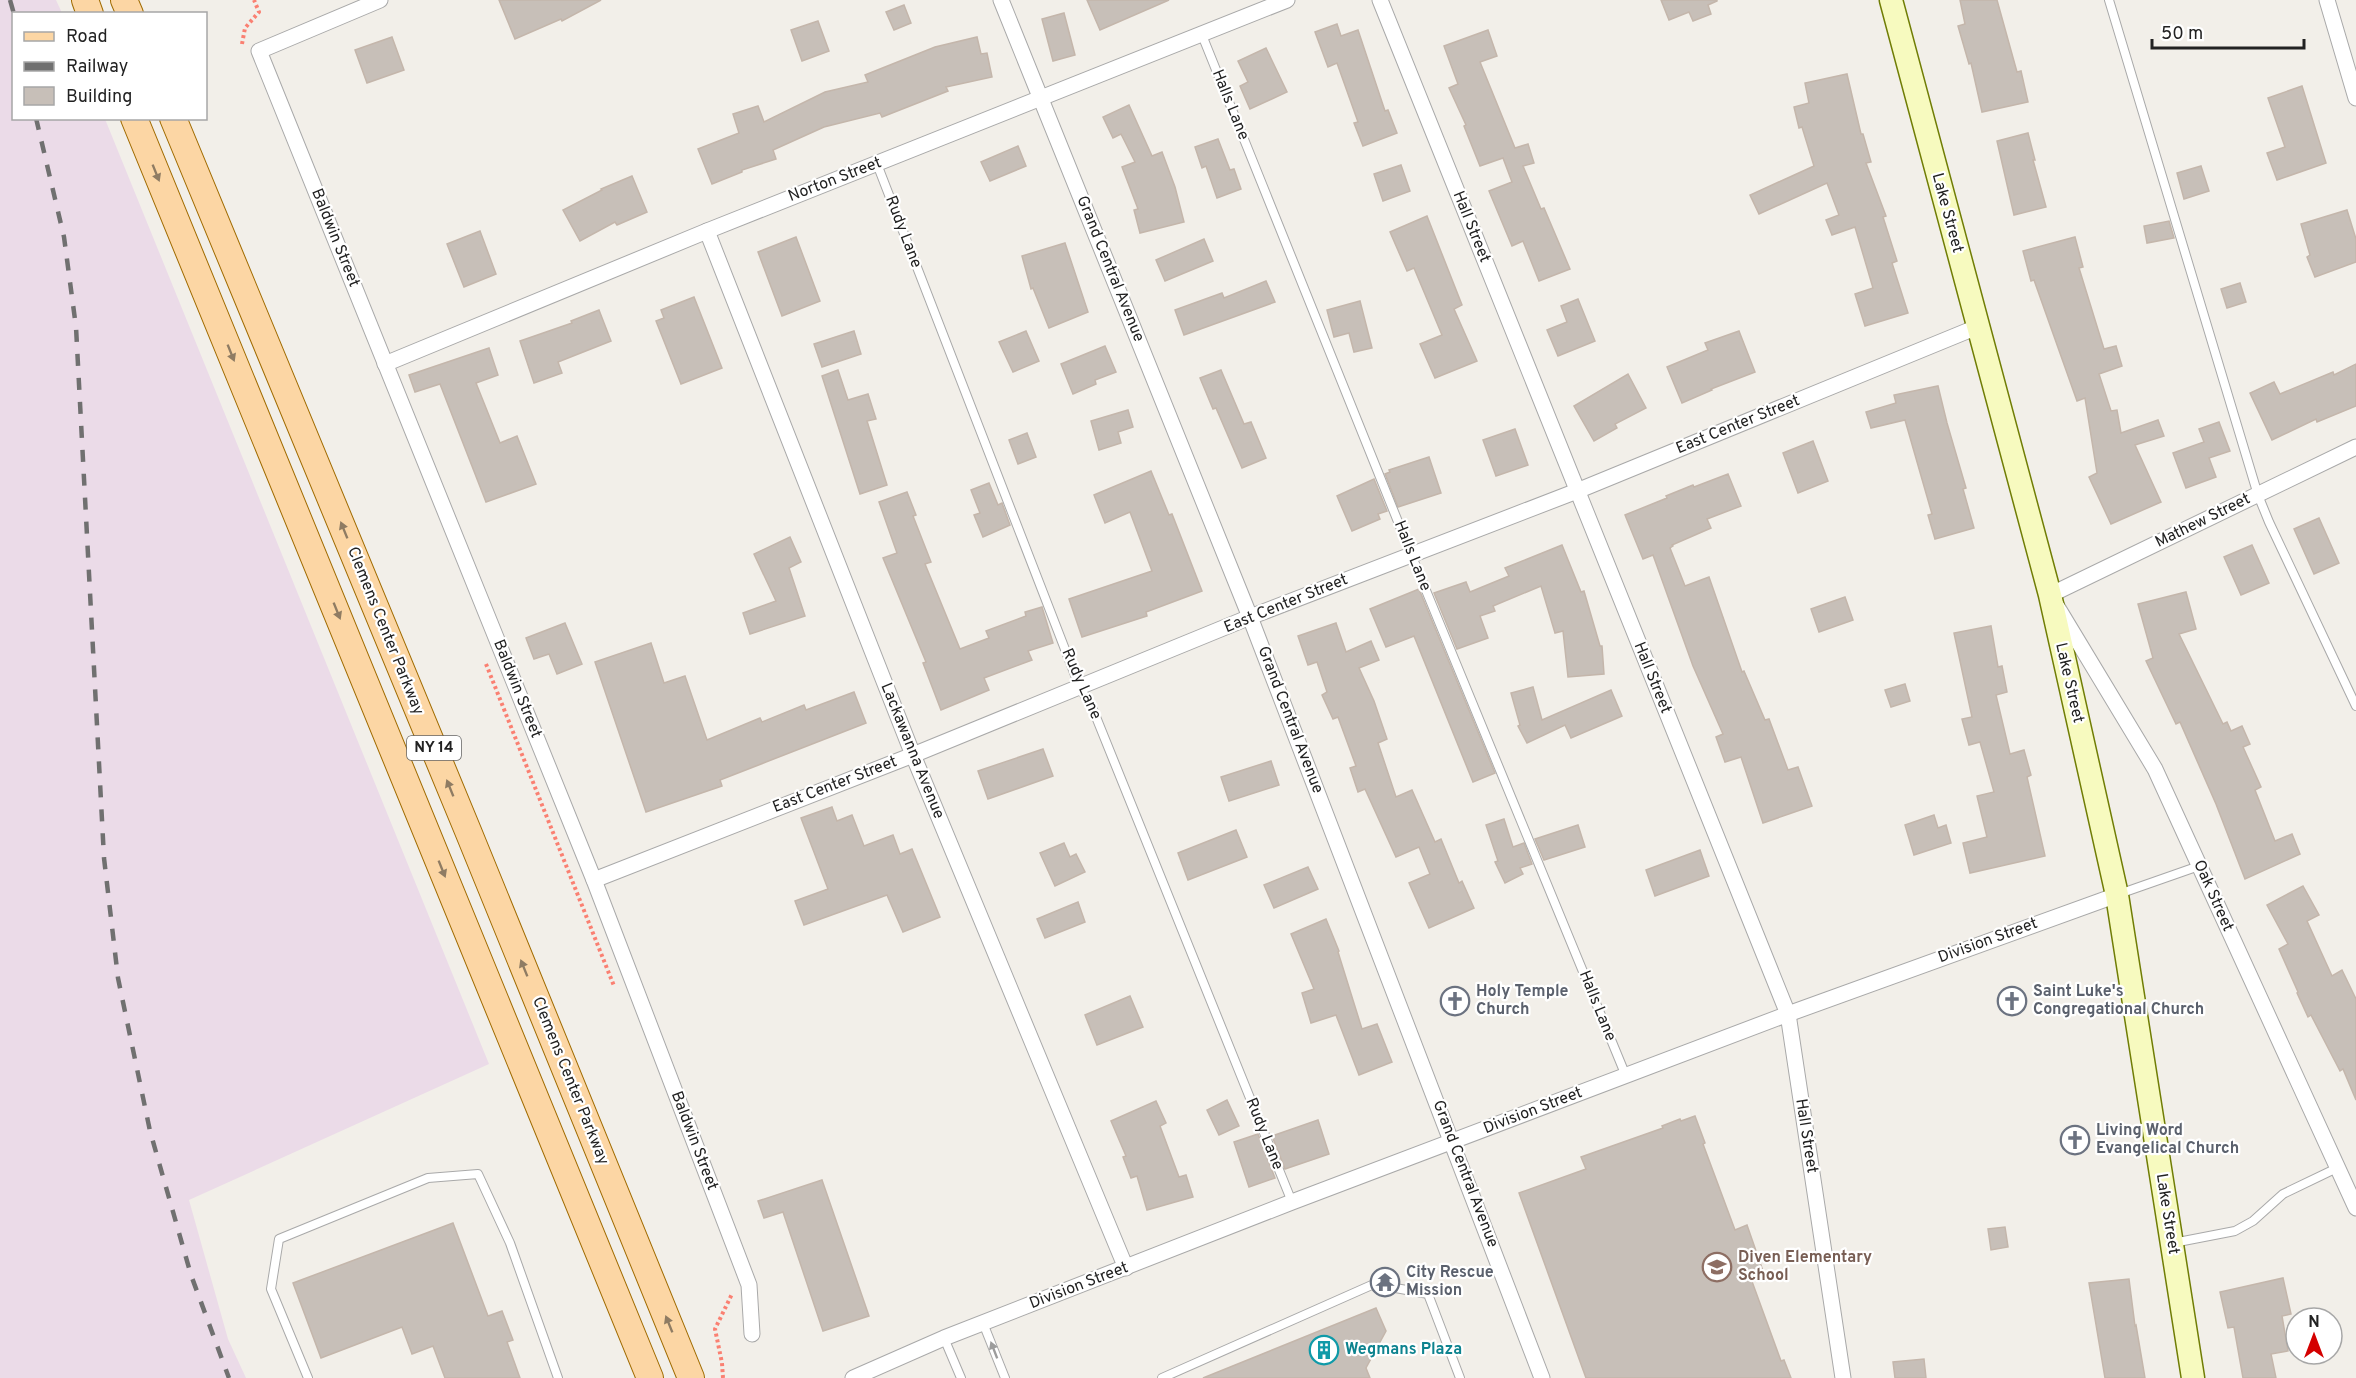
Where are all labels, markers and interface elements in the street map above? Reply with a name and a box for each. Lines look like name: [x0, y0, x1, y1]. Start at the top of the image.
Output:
legend: [12, 12, 207, 120]
scale bar: [2152, 12, 2304, 50]
text: 50 m: [2161, 23, 2203, 46]
text: Road: [66, 26, 108, 49]
text: Railway: [66, 56, 128, 79]
street label: Halls Lane: [1207, 67, 1253, 143]
text: Building: [66, 86, 132, 109]
street label: Norton Street: [786, 153, 884, 207]
one-way arrow: [151, 164, 161, 182]
street label: Lake Street: [1927, 171, 1967, 255]
street label: Baldwin Street: [306, 186, 364, 290]
street label: Hall Street: [1448, 188, 1494, 266]
street label: Rudy Lane: [880, 193, 926, 271]
street label: Grand Central Avenue: [1072, 193, 1148, 345]
one-way arrow: [226, 344, 236, 362]
street label: East Center Street: [1673, 391, 1803, 459]
street label: Mathew Street: [2152, 489, 2254, 553]
street label: Halls Lane: [1389, 518, 1435, 594]
one-way arrow: [339, 521, 348, 539]
street label: Clemens Center Parkway: [342, 544, 428, 718]
street label: East Center Street: [1221, 570, 1351, 638]
one-way arrow: [332, 602, 342, 620]
street label: Baldwin Street: [488, 637, 546, 741]
street label: Hall Street: [1629, 639, 1675, 717]
street label: Lake Street: [2050, 641, 2088, 725]
street label: Grand Central Avenue: [1253, 644, 1327, 796]
street label: Rudy Lane: [1056, 645, 1106, 723]
street label: Lackawanna Avenue: [876, 680, 948, 822]
road number: NY 14: [407, 736, 461, 760]
street label: East Center Street: [770, 752, 900, 818]
one-way arrow: [445, 778, 455, 796]
street label: Oak Street: [2188, 857, 2238, 935]
one-way arrow: [438, 860, 448, 878]
street label: Division Street: [1935, 914, 2041, 968]
one-way arrow: [519, 959, 529, 977]
street label: Halls Lane: [1574, 968, 1620, 1044]
place label: Holy Temple Church: [1476, 982, 1569, 1020]
place label: Saint Luke's Congregational Church: [2033, 982, 2204, 1020]
church icon: Holy Temple Church: [1439, 985, 1471, 1017]
church icon: Saint Luke's Congregational Church: [1996, 985, 2028, 1017]
street label: Clemens Center Parkway: [527, 994, 613, 1168]
street label: Division Street: [1481, 1083, 1585, 1139]
street label: Baldwin Street: [666, 1089, 722, 1193]
street label: Rudy Lane: [1240, 1095, 1288, 1173]
street label: Hall Street: [1790, 1097, 1822, 1175]
street label: Grand Central Avenue: [1428, 1098, 1502, 1250]
place label: Living Word Evangelical Church: [2096, 1121, 2239, 1159]
church icon: Living Word Evangelical Church: [2059, 1124, 2091, 1156]
street label: Lake Street: [2151, 1172, 2183, 1256]
place label: Diven Elementary School: [1738, 1248, 1872, 1286]
school or university icon: Diven Elementary School: [1701, 1251, 1733, 1283]
street label: Division Street: [1027, 1258, 1131, 1314]
place label: City Rescue Mission: [1406, 1263, 1494, 1301]
temple icon: City Rescue Mission: [1369, 1266, 1401, 1298]
north arrow: [2284, 1306, 2344, 1366]
text: N: [2308, 1313, 2320, 1333]
one-way arrow: [664, 1315, 673, 1333]
building icon: Wegmans Plaza: [1308, 1334, 1340, 1366]
place label: Wegmans Plaza: [1345, 1340, 1462, 1360]
one-way arrow: [989, 1341, 999, 1359]

